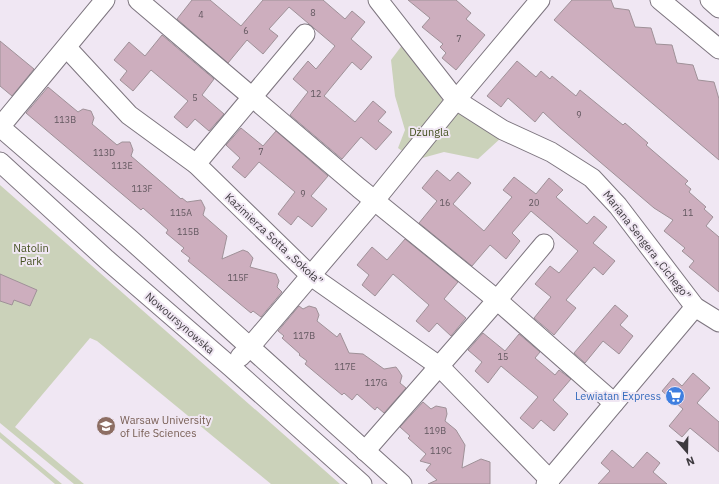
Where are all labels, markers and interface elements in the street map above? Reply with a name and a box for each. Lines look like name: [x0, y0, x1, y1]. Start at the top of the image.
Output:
house number: 8: [310, 7, 316, 18]
house number: 4: [198, 9, 204, 20]
house number: 6: [243, 25, 249, 36]
house number: 7: [456, 33, 462, 44]
house number: 12: [311, 88, 321, 99]
house number: 5: [192, 92, 198, 103]
house number: 9: [576, 109, 582, 120]
house number: 113B: [54, 114, 76, 125]
park label: Dżungla: [409, 125, 449, 139]
house number: 7: [258, 146, 264, 157]
house number: 113D: [93, 147, 115, 158]
house number: 113E: [111, 160, 133, 171]
house number: 113F: [131, 183, 153, 194]
house number: 9: [300, 188, 306, 199]
street label: Mariana Sengera „Cichego”: [600, 188, 694, 302]
street label: Kazimierza Sotta „Sokoła”: [222, 190, 326, 288]
house number: 16: [440, 197, 450, 208]
house number: 20: [529, 197, 539, 208]
house number: 115A: [170, 207, 192, 218]
house number: 11: [683, 207, 693, 218]
house number: 115B: [177, 226, 199, 237]
park label: Natolin Park: [13, 241, 49, 268]
house number: 115F: [227, 272, 249, 283]
street label: Nowoursynowska: [143, 289, 218, 357]
house number: 117B: [293, 330, 315, 341]
house number: 15: [498, 351, 508, 362]
house number: 117E: [334, 361, 356, 372]
house number: 117G: [365, 377, 387, 388]
supermarket icon: Lewiatan Express: [664, 385, 686, 407]
place label: Lewiatan Express: [575, 389, 661, 403]
place label: Warsaw University of Life Sciences: [120, 413, 212, 440]
school or university icon: Warsaw University of Life Sciences: [95, 415, 117, 437]
house number: 119B: [424, 425, 446, 436]
north arrow: [667, 432, 707, 472]
house number: 119C: [430, 445, 452, 456]
text: N: [684, 453, 697, 469]

